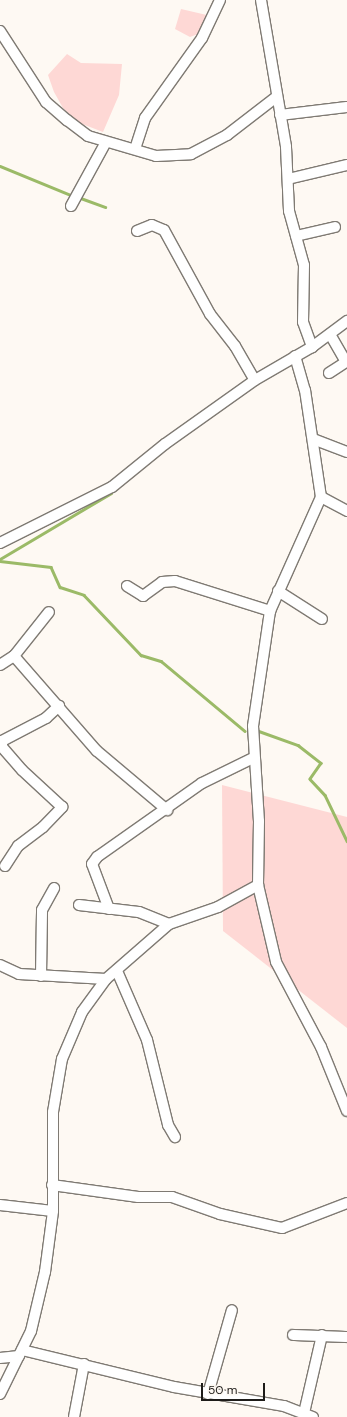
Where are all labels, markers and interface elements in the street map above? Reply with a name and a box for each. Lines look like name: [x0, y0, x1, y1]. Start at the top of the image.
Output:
scale bar: [203, 1375, 267, 1401]
text: 50 m: [208, 1382, 237, 1398]

